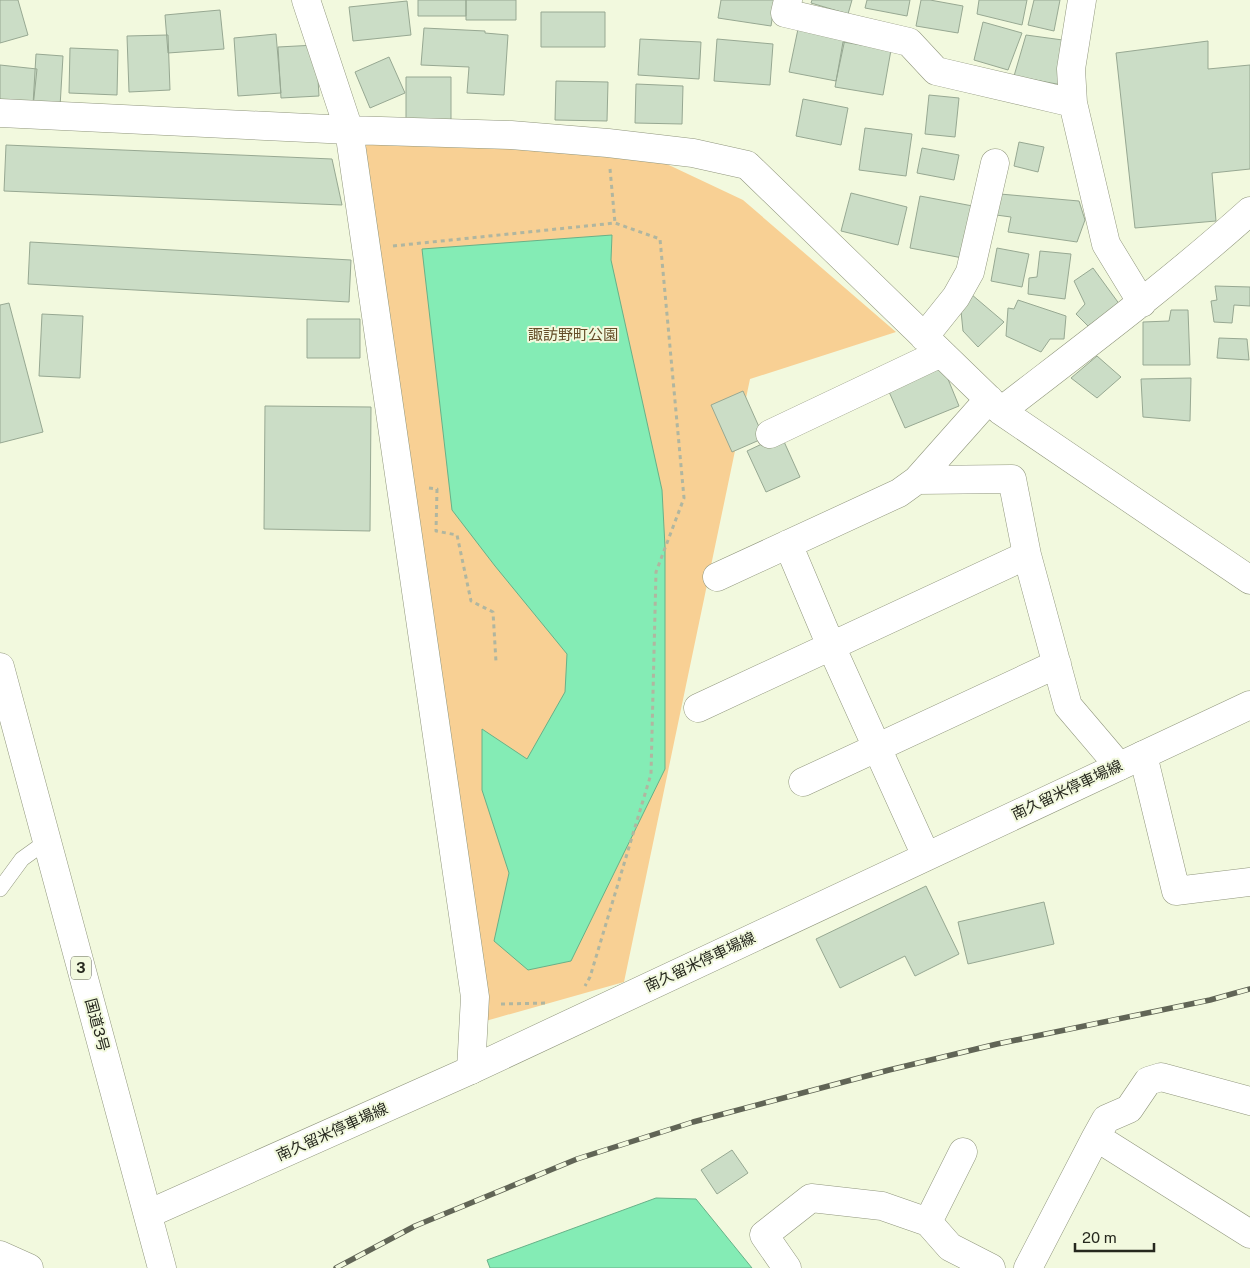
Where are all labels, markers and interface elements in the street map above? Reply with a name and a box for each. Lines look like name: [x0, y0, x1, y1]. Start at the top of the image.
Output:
park label: 諏訪野町公園: [528, 326, 618, 343]
street label: 南久留米停車場線: [1009, 756, 1125, 823]
street label: 南久留米停車場線: [642, 928, 758, 995]
road number: 3: [71, 956, 91, 980]
street label: 国道3号: [82, 996, 113, 1053]
street label: 南久留米停車場線: [274, 1099, 390, 1164]
scale bar: [1075, 1220, 1154, 1252]
text: 20 m: [1082, 1229, 1117, 1246]

